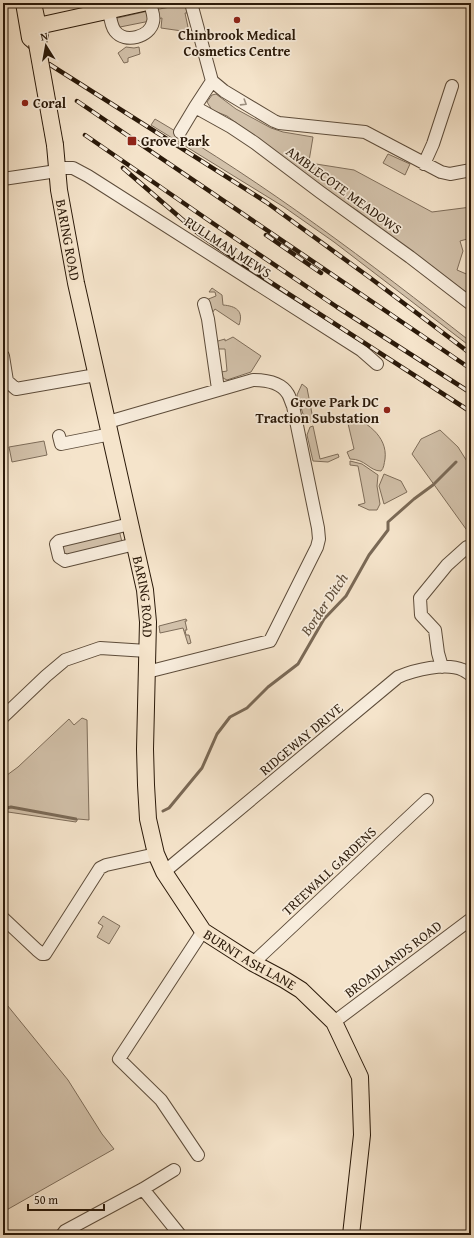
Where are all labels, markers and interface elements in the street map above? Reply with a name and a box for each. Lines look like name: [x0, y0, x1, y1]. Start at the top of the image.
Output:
marker: Chinbrook Medical Cosmetics Centre: [232, 15, 242, 25]
place label: Chinbrook Medical Cosmetics Centre: [178, 25, 297, 61]
north arrow: [26, 26, 66, 66]
text: N: [39, 28, 50, 45]
place label: Coral: [33, 93, 67, 113]
marker: Coral: [20, 98, 30, 108]
one-way arrow: [240, 98, 247, 106]
place label: Grove Park: [141, 131, 210, 151]
marker: Grove Park: [126, 135, 138, 147]
street label: AMBLECOTE MEADOWS: [282, 141, 406, 239]
street label: BARING ROAD: [51, 198, 85, 282]
street label: PULLMAN MEWS: [181, 211, 275, 283]
place label: Grove Park DC Traction Substation: [255, 392, 380, 428]
marker: Grove Park DC Traction Substation: [382, 405, 392, 415]
street label: BARING ROAD: [128, 554, 158, 638]
water label: Border Ditch: [295, 568, 353, 640]
street label: RIDGEWAY DRIVE: [255, 698, 347, 780]
street label: TREEWALL GARDENS: [277, 822, 381, 920]
street label: BROADLANDS ROAD: [340, 916, 446, 1002]
street label: BURNT ASH LANE: [200, 924, 300, 995]
scale bar: [28, 1186, 104, 1212]
text: 50 m: [34, 1191, 58, 1208]

